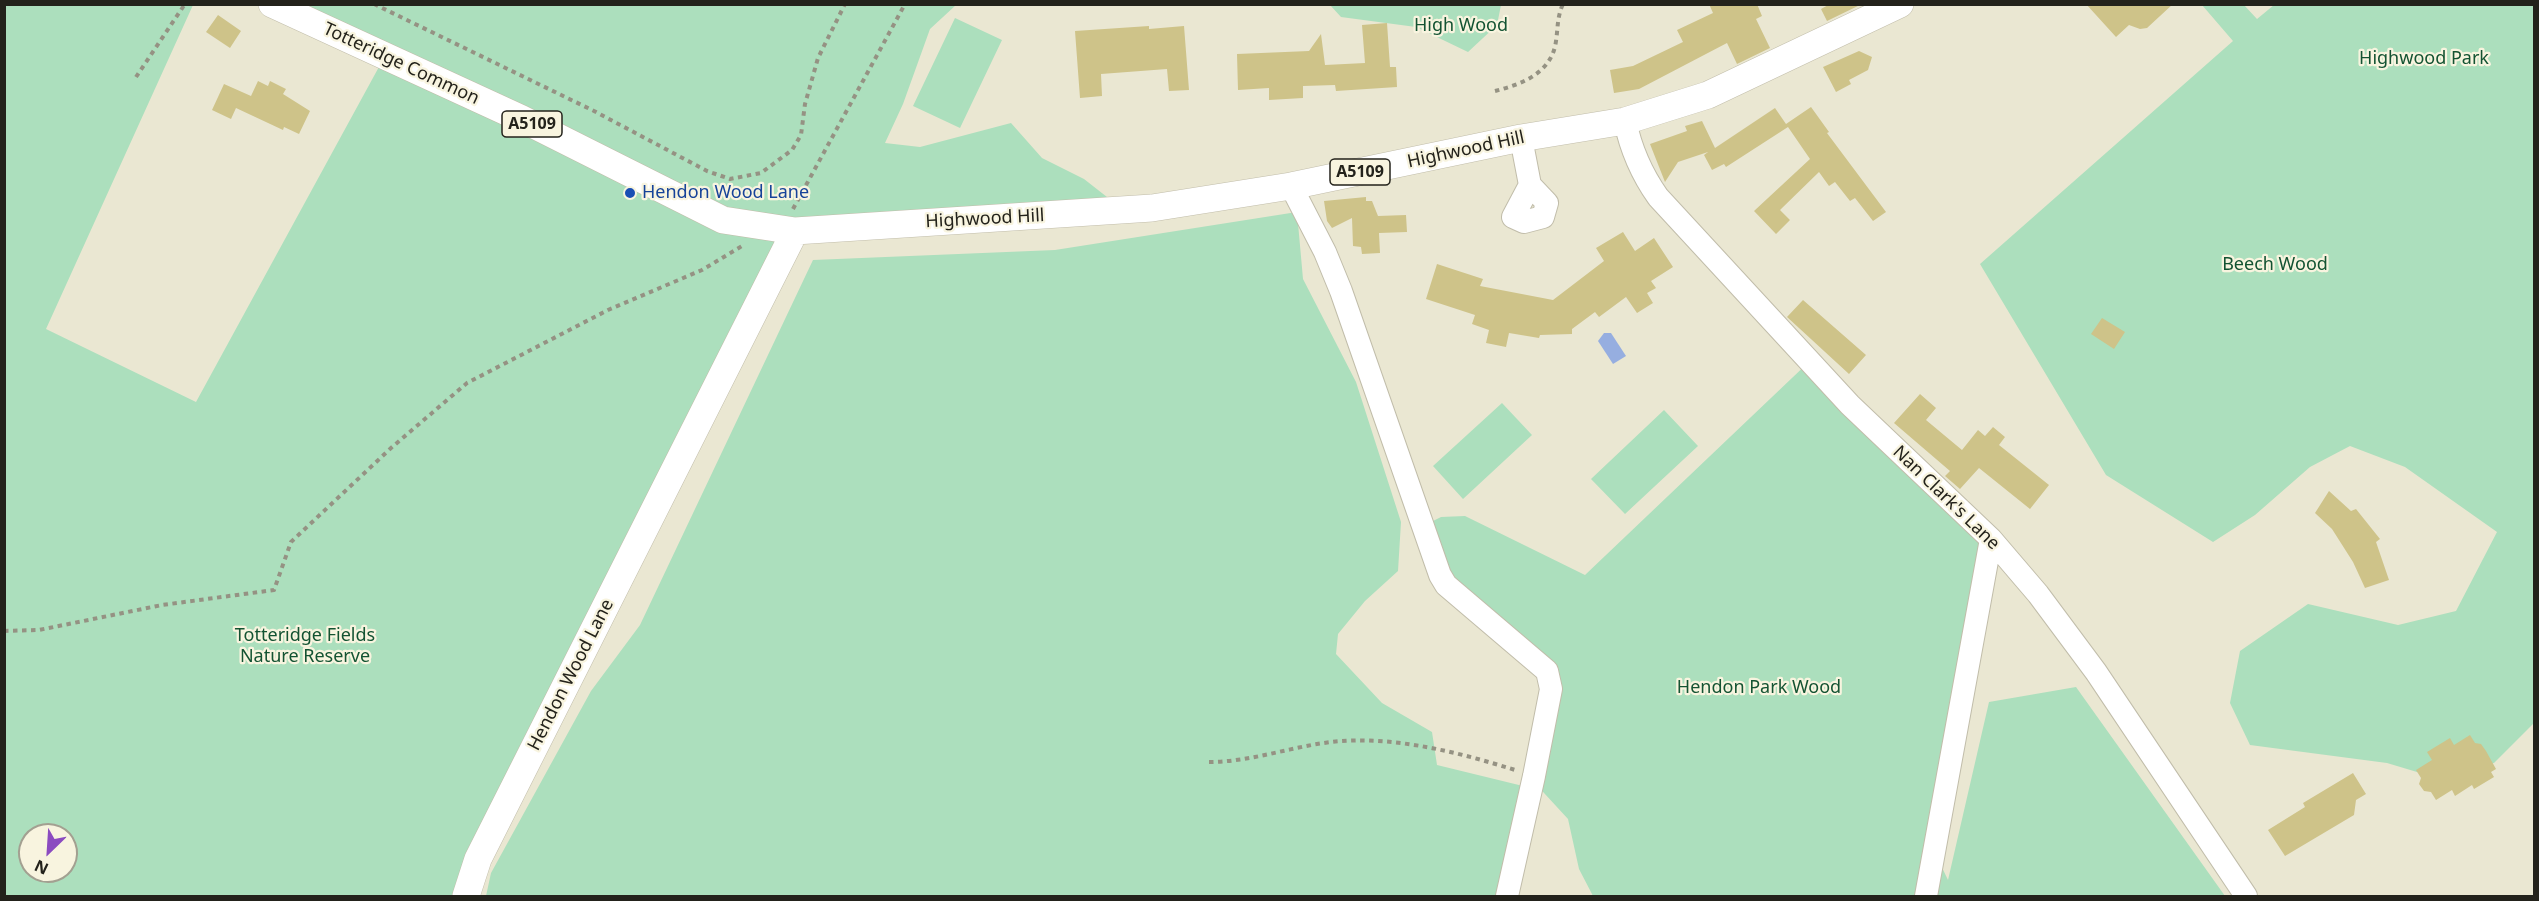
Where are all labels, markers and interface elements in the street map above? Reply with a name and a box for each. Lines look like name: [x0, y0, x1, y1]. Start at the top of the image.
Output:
park label: High Wood: [1414, 15, 1508, 37]
street label: Totteridge Common: [320, 18, 482, 110]
park label: Highwood Park: [2359, 48, 2489, 70]
road number: A5109: [502, 111, 562, 137]
street label: Highwood Hill: [1405, 127, 1527, 173]
road number: A5109: [1330, 159, 1390, 185]
place label: Hendon Wood Lane: [642, 182, 809, 204]
marker: Hendon Wood Lane: [623, 186, 637, 200]
street label: Highwood Hill: [925, 205, 1045, 233]
park label: Beech Wood: [2222, 254, 2328, 276]
street label: Nan Clark's Lane: [1888, 441, 2004, 555]
street label: Hendon Wood Lane: [523, 596, 619, 754]
park label: Totteridge Fields Nature Reserve: [235, 625, 375, 668]
park label: Hendon Park Wood: [1677, 677, 1841, 699]
north arrow: [18, 823, 78, 883]
text: N: [31, 855, 52, 880]

